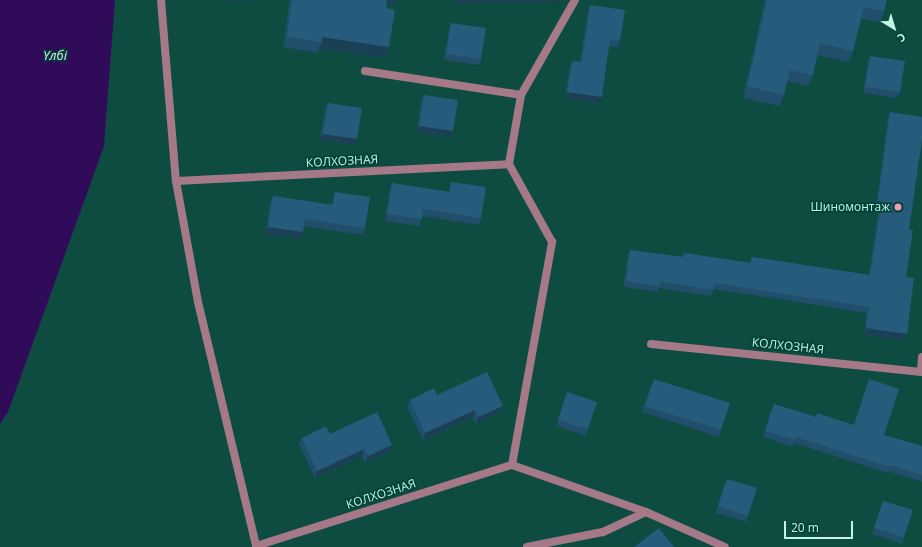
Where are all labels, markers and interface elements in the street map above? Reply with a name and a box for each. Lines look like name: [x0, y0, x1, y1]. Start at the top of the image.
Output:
north arrow: [874, 8, 914, 48]
text: С: [894, 30, 909, 46]
water label: Үлбі: [43, 47, 67, 63]
street label: КОЛХОЗНАЯ: [305, 152, 379, 170]
place label: Шиномонтаж: [810, 200, 890, 214]
marker: Шиномонтаж: [893, 202, 903, 212]
street label: КОЛХОЗНАЯ: [751, 335, 825, 357]
street label: КОЛХОЗНАЯ: [344, 476, 418, 512]
scale bar: [786, 513, 855, 539]
text: 20 m: [791, 519, 819, 536]

